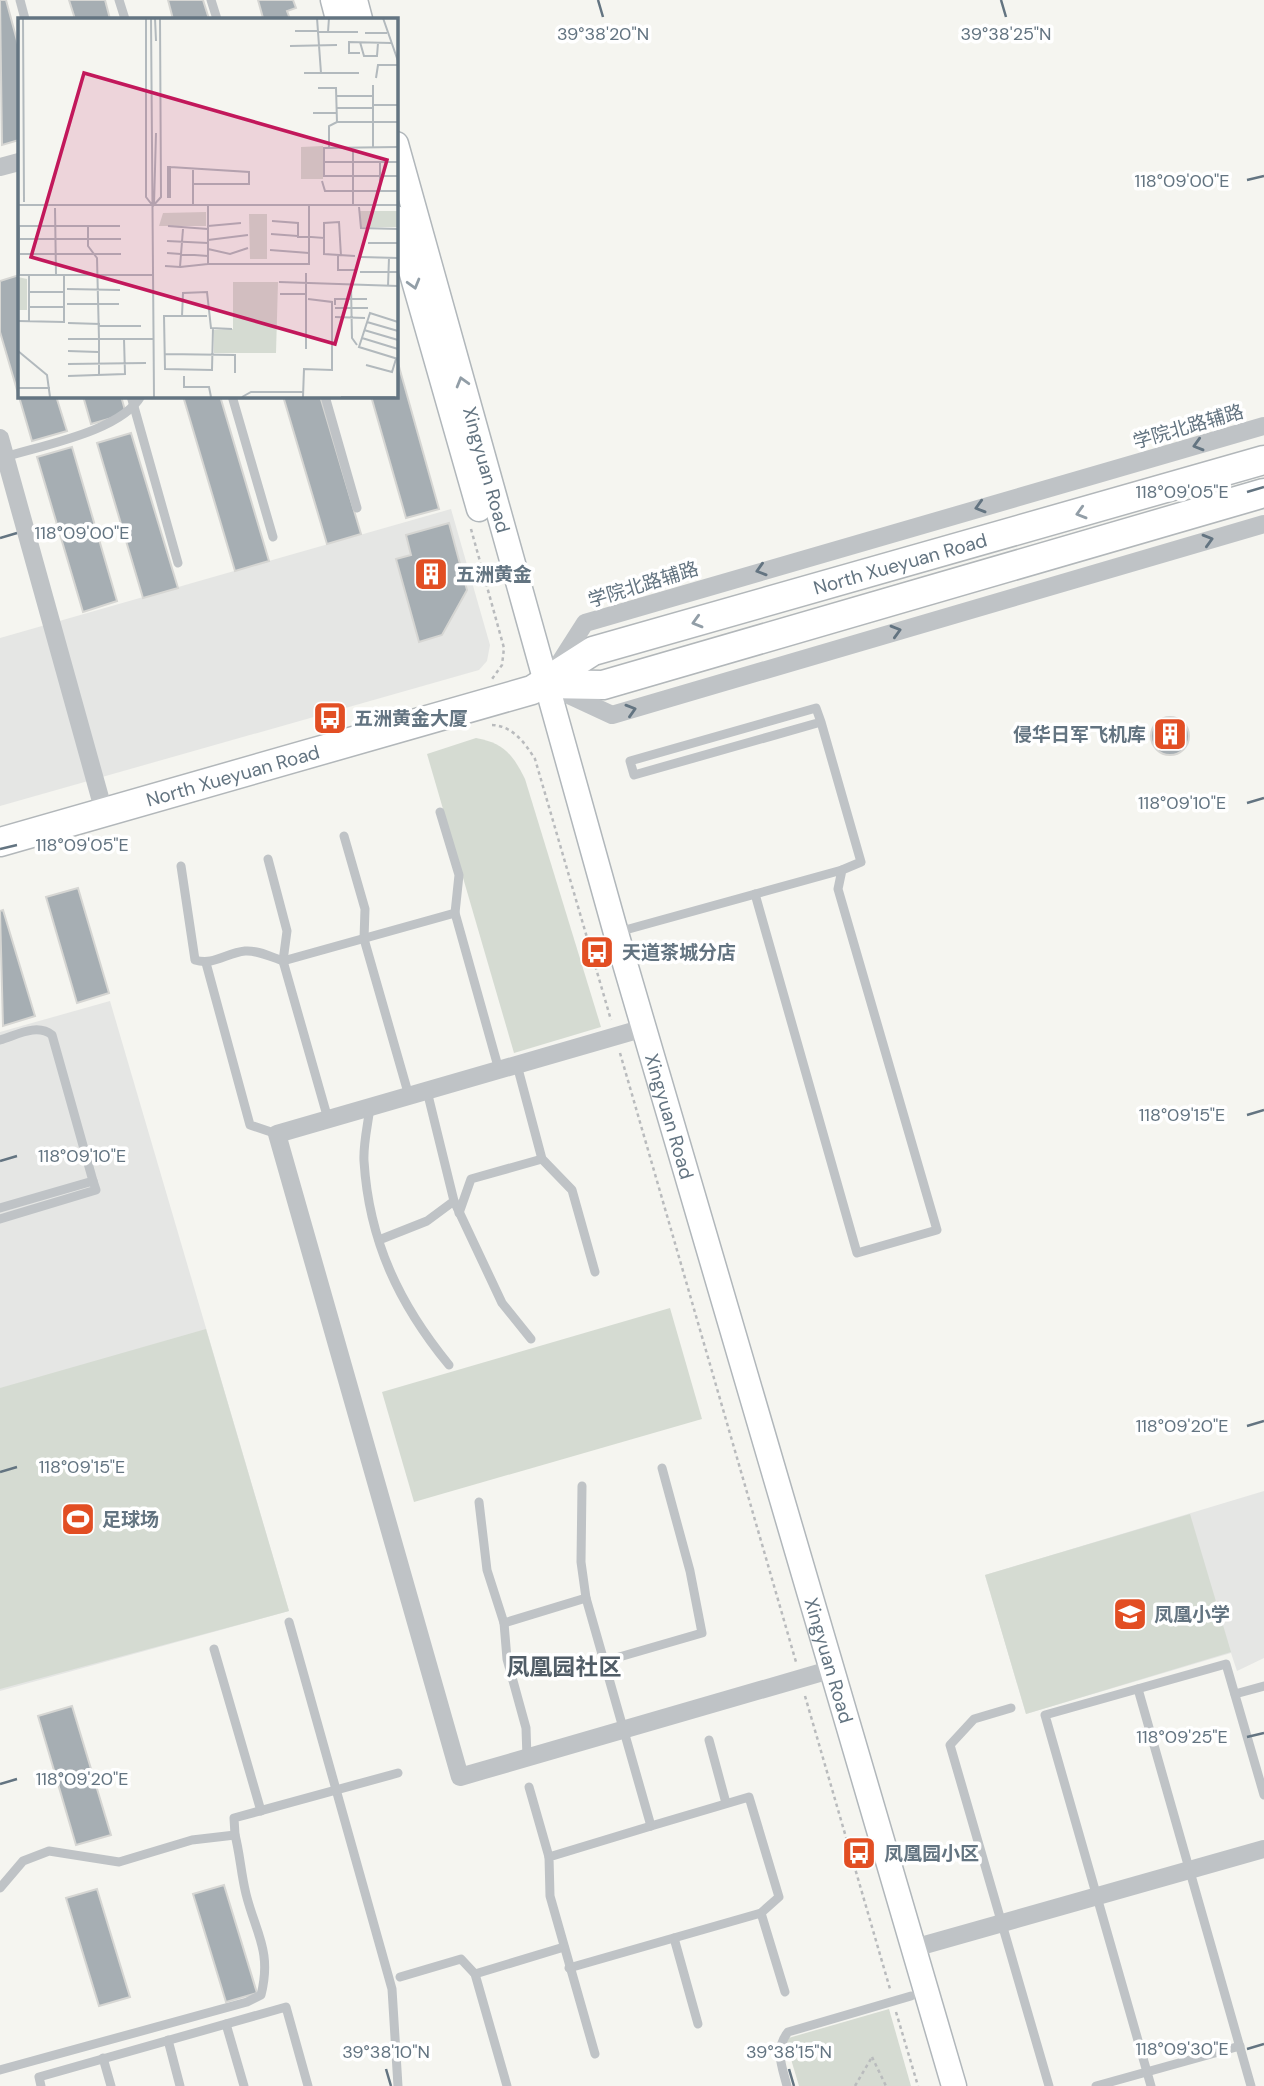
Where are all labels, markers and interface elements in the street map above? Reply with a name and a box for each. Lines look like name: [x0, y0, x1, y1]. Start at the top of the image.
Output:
inset map: [18, 18, 397, 397]
text: 39°38'20"N: [557, 22, 649, 46]
text: 39°38'25"N: [961, 22, 1051, 46]
text: 118°09'00"E: [1135, 169, 1229, 193]
one-way arrow: [406, 278, 421, 290]
one-way arrow: [455, 376, 470, 388]
street label: 学院北路辅路: [1130, 399, 1246, 454]
street label: Xingyuan Road: [457, 404, 516, 535]
one-way arrow: [1193, 436, 1205, 451]
text: 118°09'05"E: [1135, 480, 1229, 504]
one-way arrow: [974, 499, 986, 514]
one-way arrow: [1075, 505, 1087, 520]
text: 118°09'00"E: [35, 521, 129, 545]
street label: North Xueyuan Road: [811, 527, 990, 601]
one-way arrow: [1202, 534, 1214, 549]
building icon: 五洲黄金: [412, 555, 450, 593]
street label: 学院北路辅路: [585, 556, 701, 613]
place label: 五洲黄金: [456, 562, 532, 587]
one-way arrow: [755, 562, 767, 577]
one-way arrow: [691, 614, 703, 628]
one-way arrow: [889, 625, 901, 639]
bus stop icon: 五洲黄金大厦: [311, 699, 349, 737]
one-way arrow: [624, 703, 636, 718]
place label: 五洲黄金大厦: [354, 706, 468, 731]
building icon: 侵华日军飞机库: [1151, 715, 1189, 753]
place label: 侵华日军飞机库: [1013, 722, 1146, 747]
street label: North Xueyuan Road: [143, 739, 322, 813]
text: 118°09'10"E: [1138, 791, 1226, 815]
text: 118°09'05"E: [35, 833, 129, 857]
bus stop icon: 天道茶城分店: [578, 933, 616, 971]
place label: 天道茶城分店: [622, 940, 736, 965]
street label: Xingyuan Road: [639, 1051, 699, 1182]
text: 118°09'15"E: [1139, 1103, 1225, 1127]
text: 118°09'10"E: [38, 1144, 126, 1168]
text: 118°09'20"E: [1136, 1414, 1228, 1438]
text: 118°09'15"E: [39, 1455, 125, 1479]
sports icon: 足球场: [59, 1500, 97, 1538]
place label: 足球场: [102, 1507, 159, 1532]
street label: Xingyuan Road: [799, 1595, 859, 1726]
school or university icon: 凤凰小学: [1111, 1595, 1149, 1633]
place label: 凤凰小学: [1154, 1602, 1230, 1627]
district label: 凤凰园社区: [507, 1652, 622, 1682]
text: 118°09'25"E: [1136, 1725, 1228, 1749]
text: 118°09'20"E: [36, 1767, 128, 1791]
bus stop icon: 凤凰园小区: [840, 1834, 878, 1872]
place label: 凤凰园小区: [884, 1841, 979, 1866]
text: 118°09'30"E: [1135, 2037, 1229, 2061]
text: 39°38'10"N: [342, 2040, 430, 2064]
text: 39°38'15"N: [746, 2040, 832, 2064]

